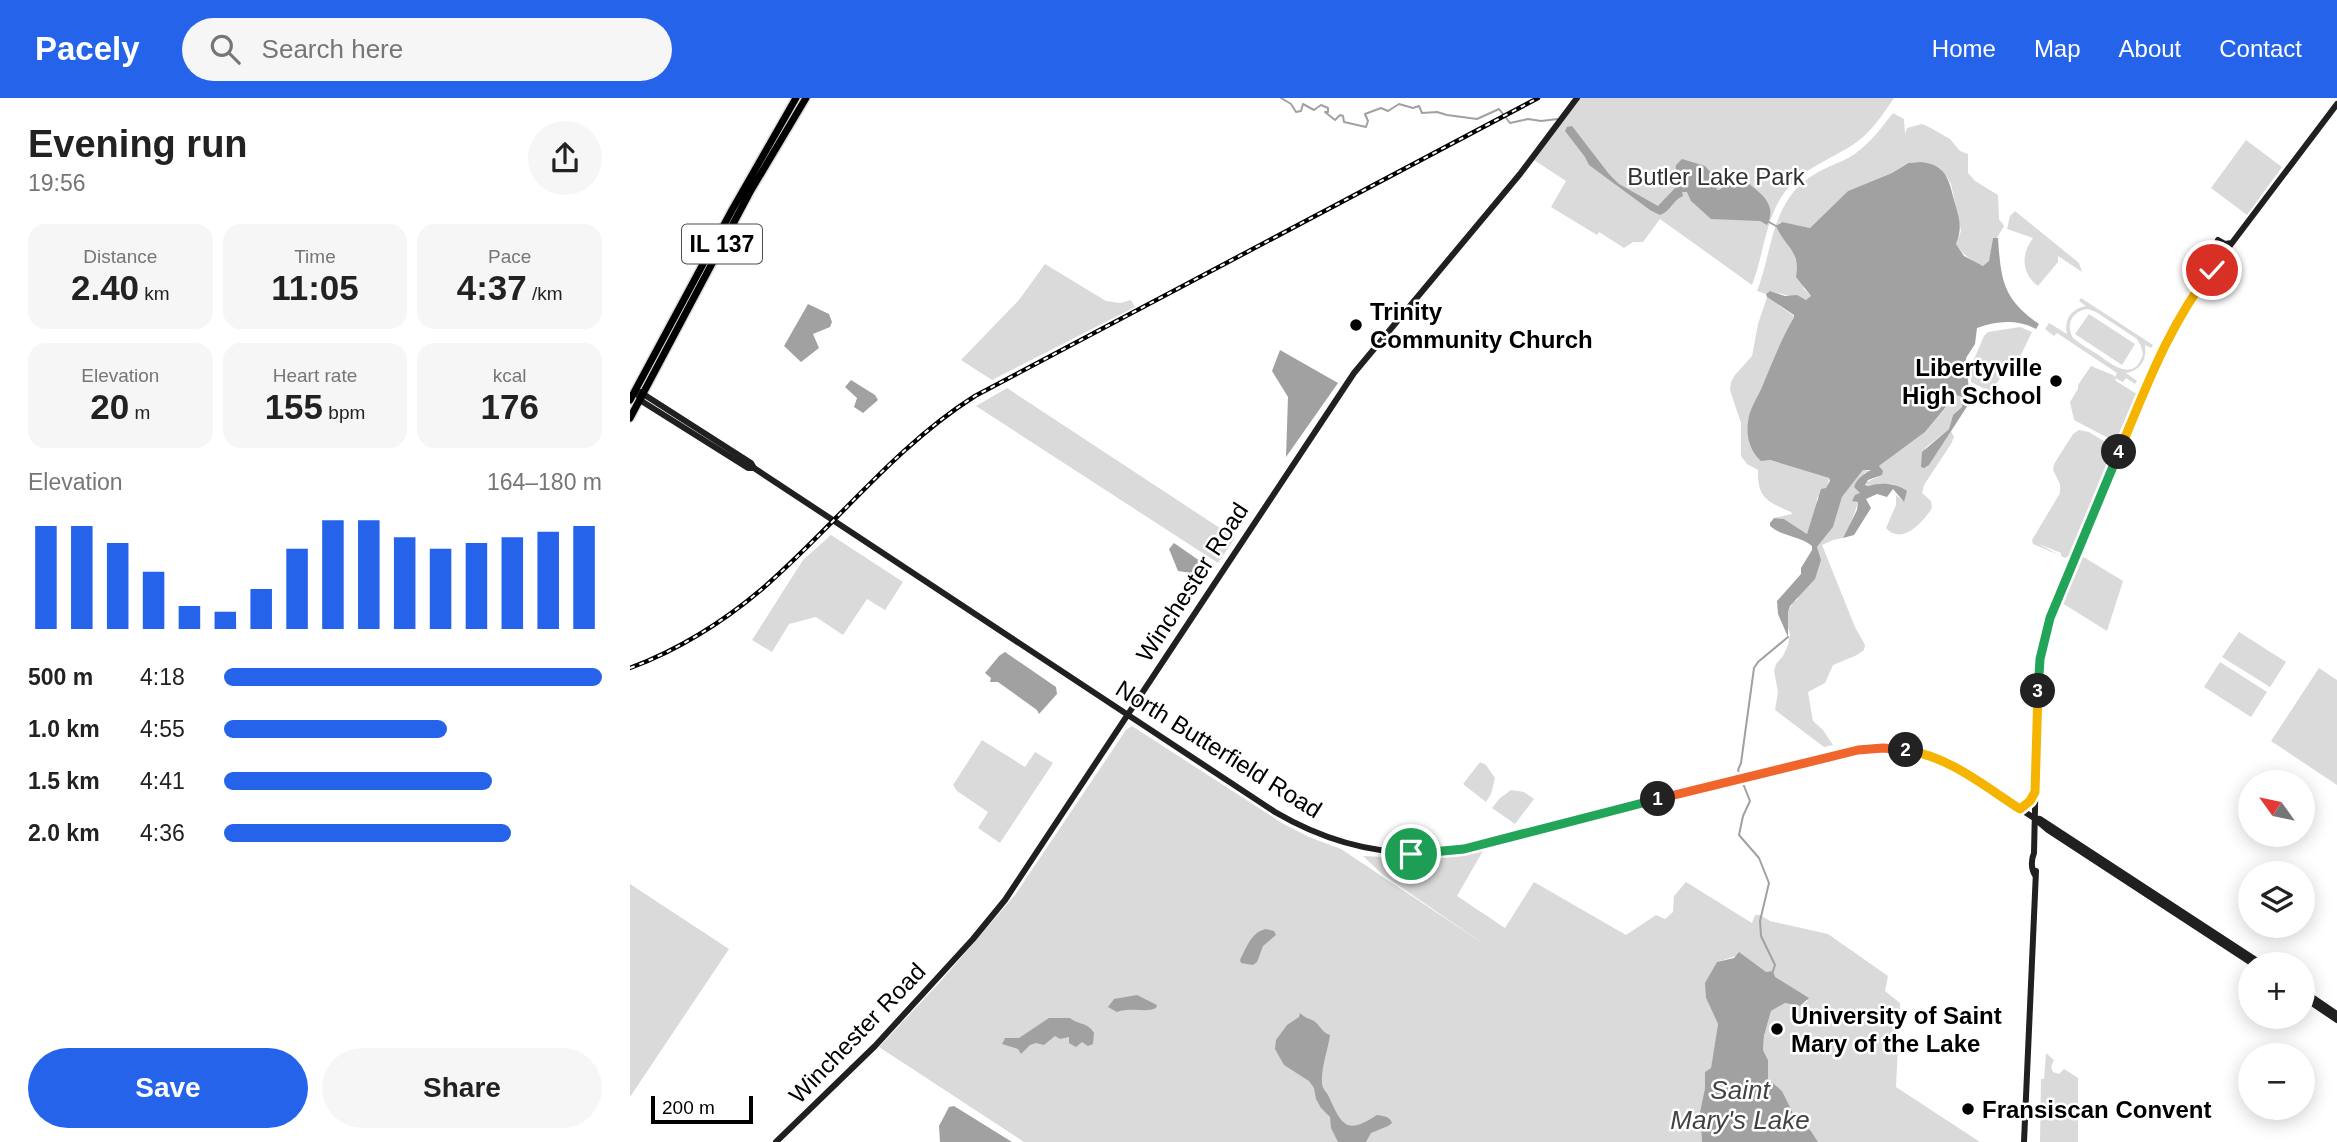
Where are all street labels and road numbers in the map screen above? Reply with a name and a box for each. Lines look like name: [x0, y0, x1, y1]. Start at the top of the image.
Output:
road number: IL 137: [682, 225, 762, 264]
street label: Winchester Road: [1131, 497, 1253, 667]
street label: North Butterfield Road: [1111, 675, 1327, 823]
street label: Winchester Road: [783, 957, 931, 1109]

